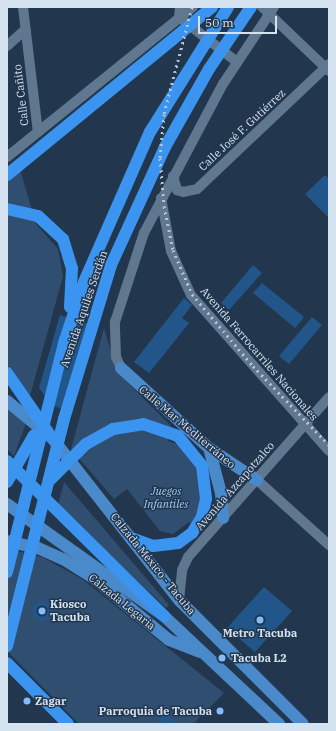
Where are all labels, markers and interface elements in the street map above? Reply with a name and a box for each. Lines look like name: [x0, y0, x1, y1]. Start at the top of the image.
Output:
scale bar: [200, 8, 279, 34]
text: 50 m: [205, 15, 234, 30]
street label: Calle Cañito: [11, 64, 31, 126]
street label: Calle José F. Gutiérrez: [196, 86, 288, 174]
street label: Avenida Aquiles Serdán: [58, 249, 110, 369]
street label: Avenida Ferrocarriles Nacionales: [197, 285, 321, 423]
street label: Calle Mar Mediterráneo: [136, 383, 238, 471]
street label: Avenida Azcapotzalco: [193, 439, 277, 533]
park label: Juegos Infantiles: [144, 485, 188, 511]
street label: Calzada México - Tacuba: [108, 510, 198, 618]
street label: Calzada Legaria: [86, 571, 158, 633]
place label: Kiosco Tacuba: [50, 598, 90, 624]
marker: Kiosco Tacuba: [37, 606, 47, 616]
marker: Metro Tacuba: [255, 615, 265, 625]
place label: Metro Tacuba: [223, 626, 297, 640]
place label: Tacuba L2: [231, 651, 287, 665]
marker: Tacuba L2: [216, 652, 228, 664]
place label: Zagar: [35, 694, 67, 708]
marker: Zagar: [22, 696, 32, 706]
place label: Parroquia de Tacuba: [99, 704, 212, 718]
marker: Parroquia de Tacuba: [215, 706, 225, 716]

